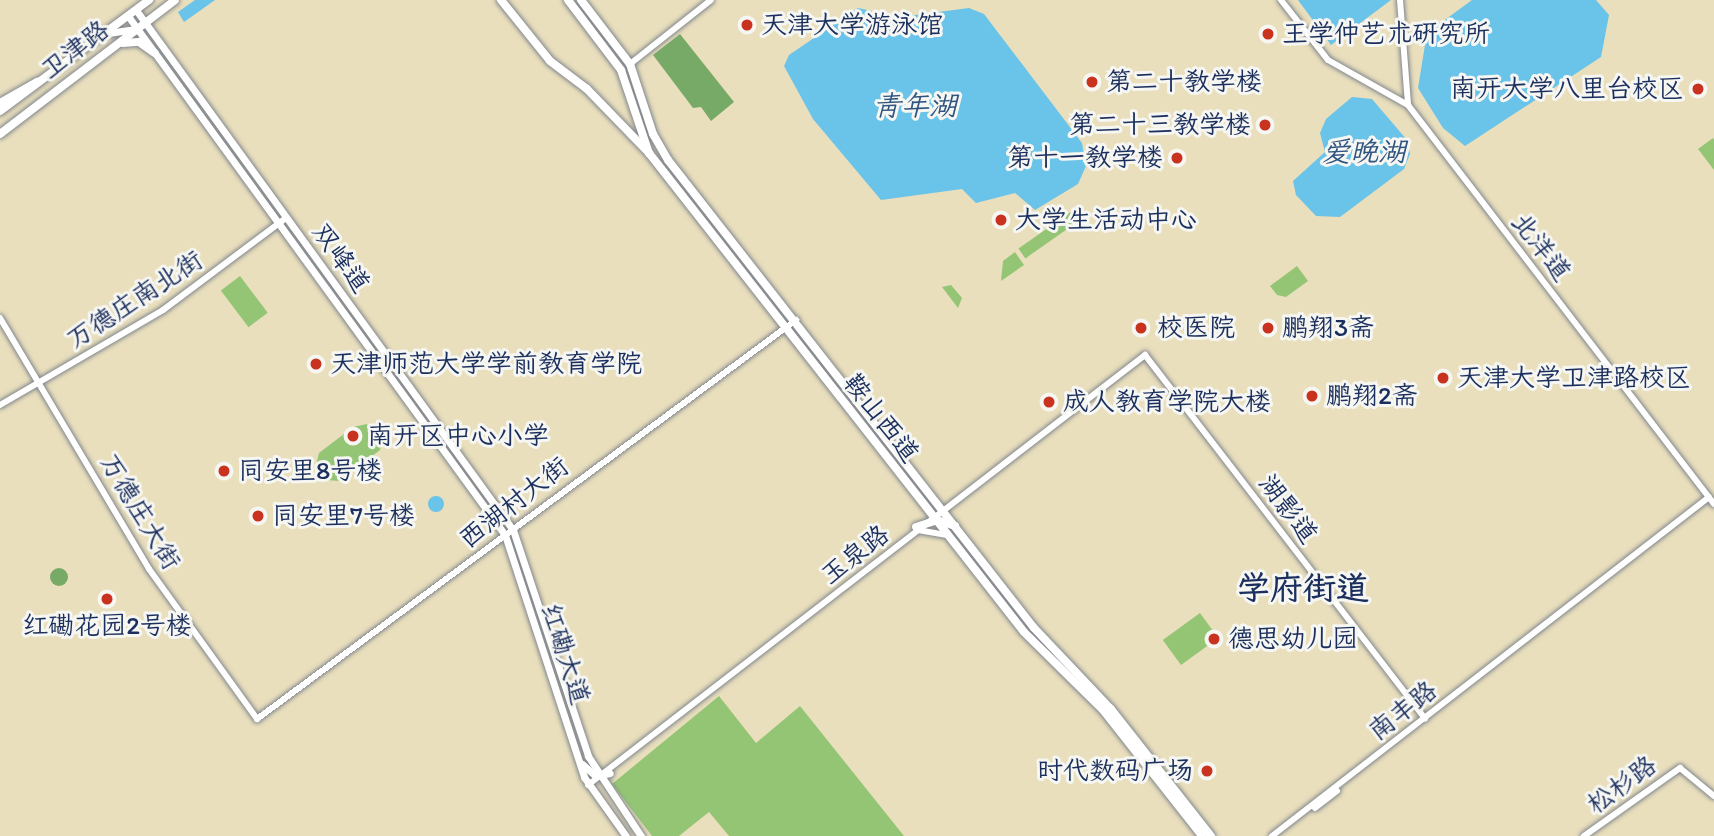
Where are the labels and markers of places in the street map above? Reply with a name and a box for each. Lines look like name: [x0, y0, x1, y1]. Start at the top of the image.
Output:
place label: 天津大学游泳馆: [761, 9, 943, 41]
marker: 天津大学游泳馆: [739, 17, 755, 33]
place label: 王学仲艺术研究所: [1282, 18, 1490, 50]
marker: 王学仲艺术研究所: [1260, 26, 1276, 42]
place label: 第二十教学楼: [1106, 66, 1262, 98]
place label: 南开大学八里台校区: [1450, 73, 1684, 105]
marker: 第二十教学楼: [1084, 74, 1100, 90]
marker: 南开大学八里台校区: [1690, 81, 1706, 97]
place label: 第二十三教学楼: [1069, 109, 1251, 141]
marker: 第二十三教学楼: [1257, 117, 1273, 133]
place label: 第十一教学楼: [1007, 142, 1163, 174]
marker: 第十一教学楼: [1169, 150, 1185, 166]
place label: 大学生活动中心: [1015, 204, 1197, 236]
marker: 大学生活动中心: [993, 212, 1009, 228]
place label: 校医院: [1157, 312, 1235, 344]
place label: 鹏翔3斋: [1282, 312, 1374, 344]
marker: 校医院: [1131, 318, 1151, 338]
marker: 鹏翔3斋: [1260, 320, 1276, 336]
place label: 天津师范大学学前教育学院: [330, 348, 642, 380]
marker: 天津师范大学学前教育学院: [308, 356, 324, 372]
place label: 天津大学卫津路校区: [1457, 362, 1691, 394]
marker: 天津大学卫津路校区: [1435, 370, 1451, 386]
place label: 鹏翔2斋: [1326, 380, 1418, 412]
place label: 成人教育学院大楼: [1063, 386, 1271, 418]
marker: 鹏翔2斋: [1304, 388, 1320, 404]
marker: 成人教育学院大楼: [1041, 394, 1057, 410]
place label: 南开区中心小学: [367, 420, 549, 452]
marker: 南开区中心小学: [345, 428, 361, 444]
place label: 同安里8号楼: [238, 455, 382, 487]
marker: 同安里8号楼: [216, 463, 232, 479]
place label: 同安里7号楼: [272, 500, 415, 532]
marker: 同安里7号楼: [250, 508, 266, 524]
marker: 红磡花园2号楼: [99, 591, 115, 607]
place label: 红磡花园2号楼: [22, 610, 192, 642]
place label: 德思幼儿园: [1228, 623, 1358, 655]
marker: 德思幼儿园: [1206, 631, 1222, 647]
place label: 时代数码广场: [1037, 755, 1193, 787]
marker: 时代数码广场: [1199, 763, 1215, 779]

